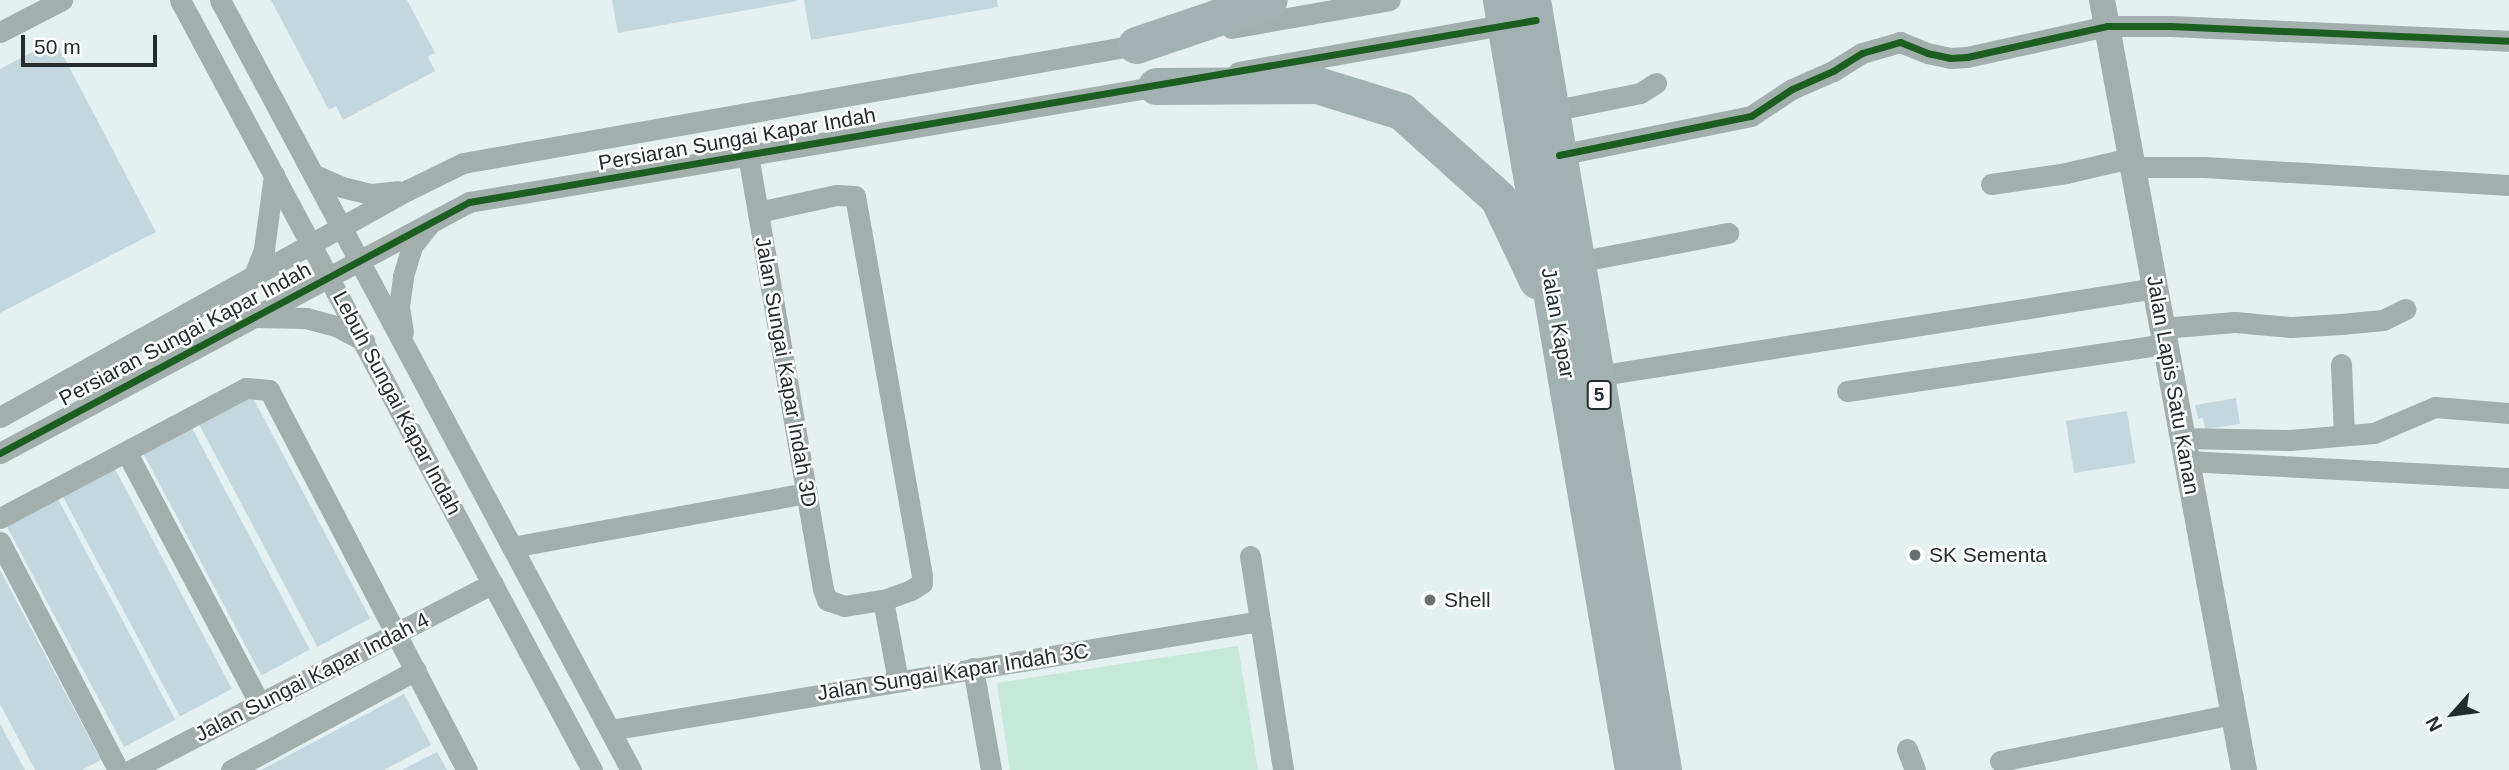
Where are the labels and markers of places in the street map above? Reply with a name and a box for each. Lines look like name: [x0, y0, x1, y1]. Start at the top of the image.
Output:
place label: SK Sementa: [1929, 542, 2047, 568]
marker: SK Sementa: [1907, 547, 1923, 563]
place label: Shell: [1444, 587, 1491, 613]
marker: Shell: [1422, 592, 1438, 608]

